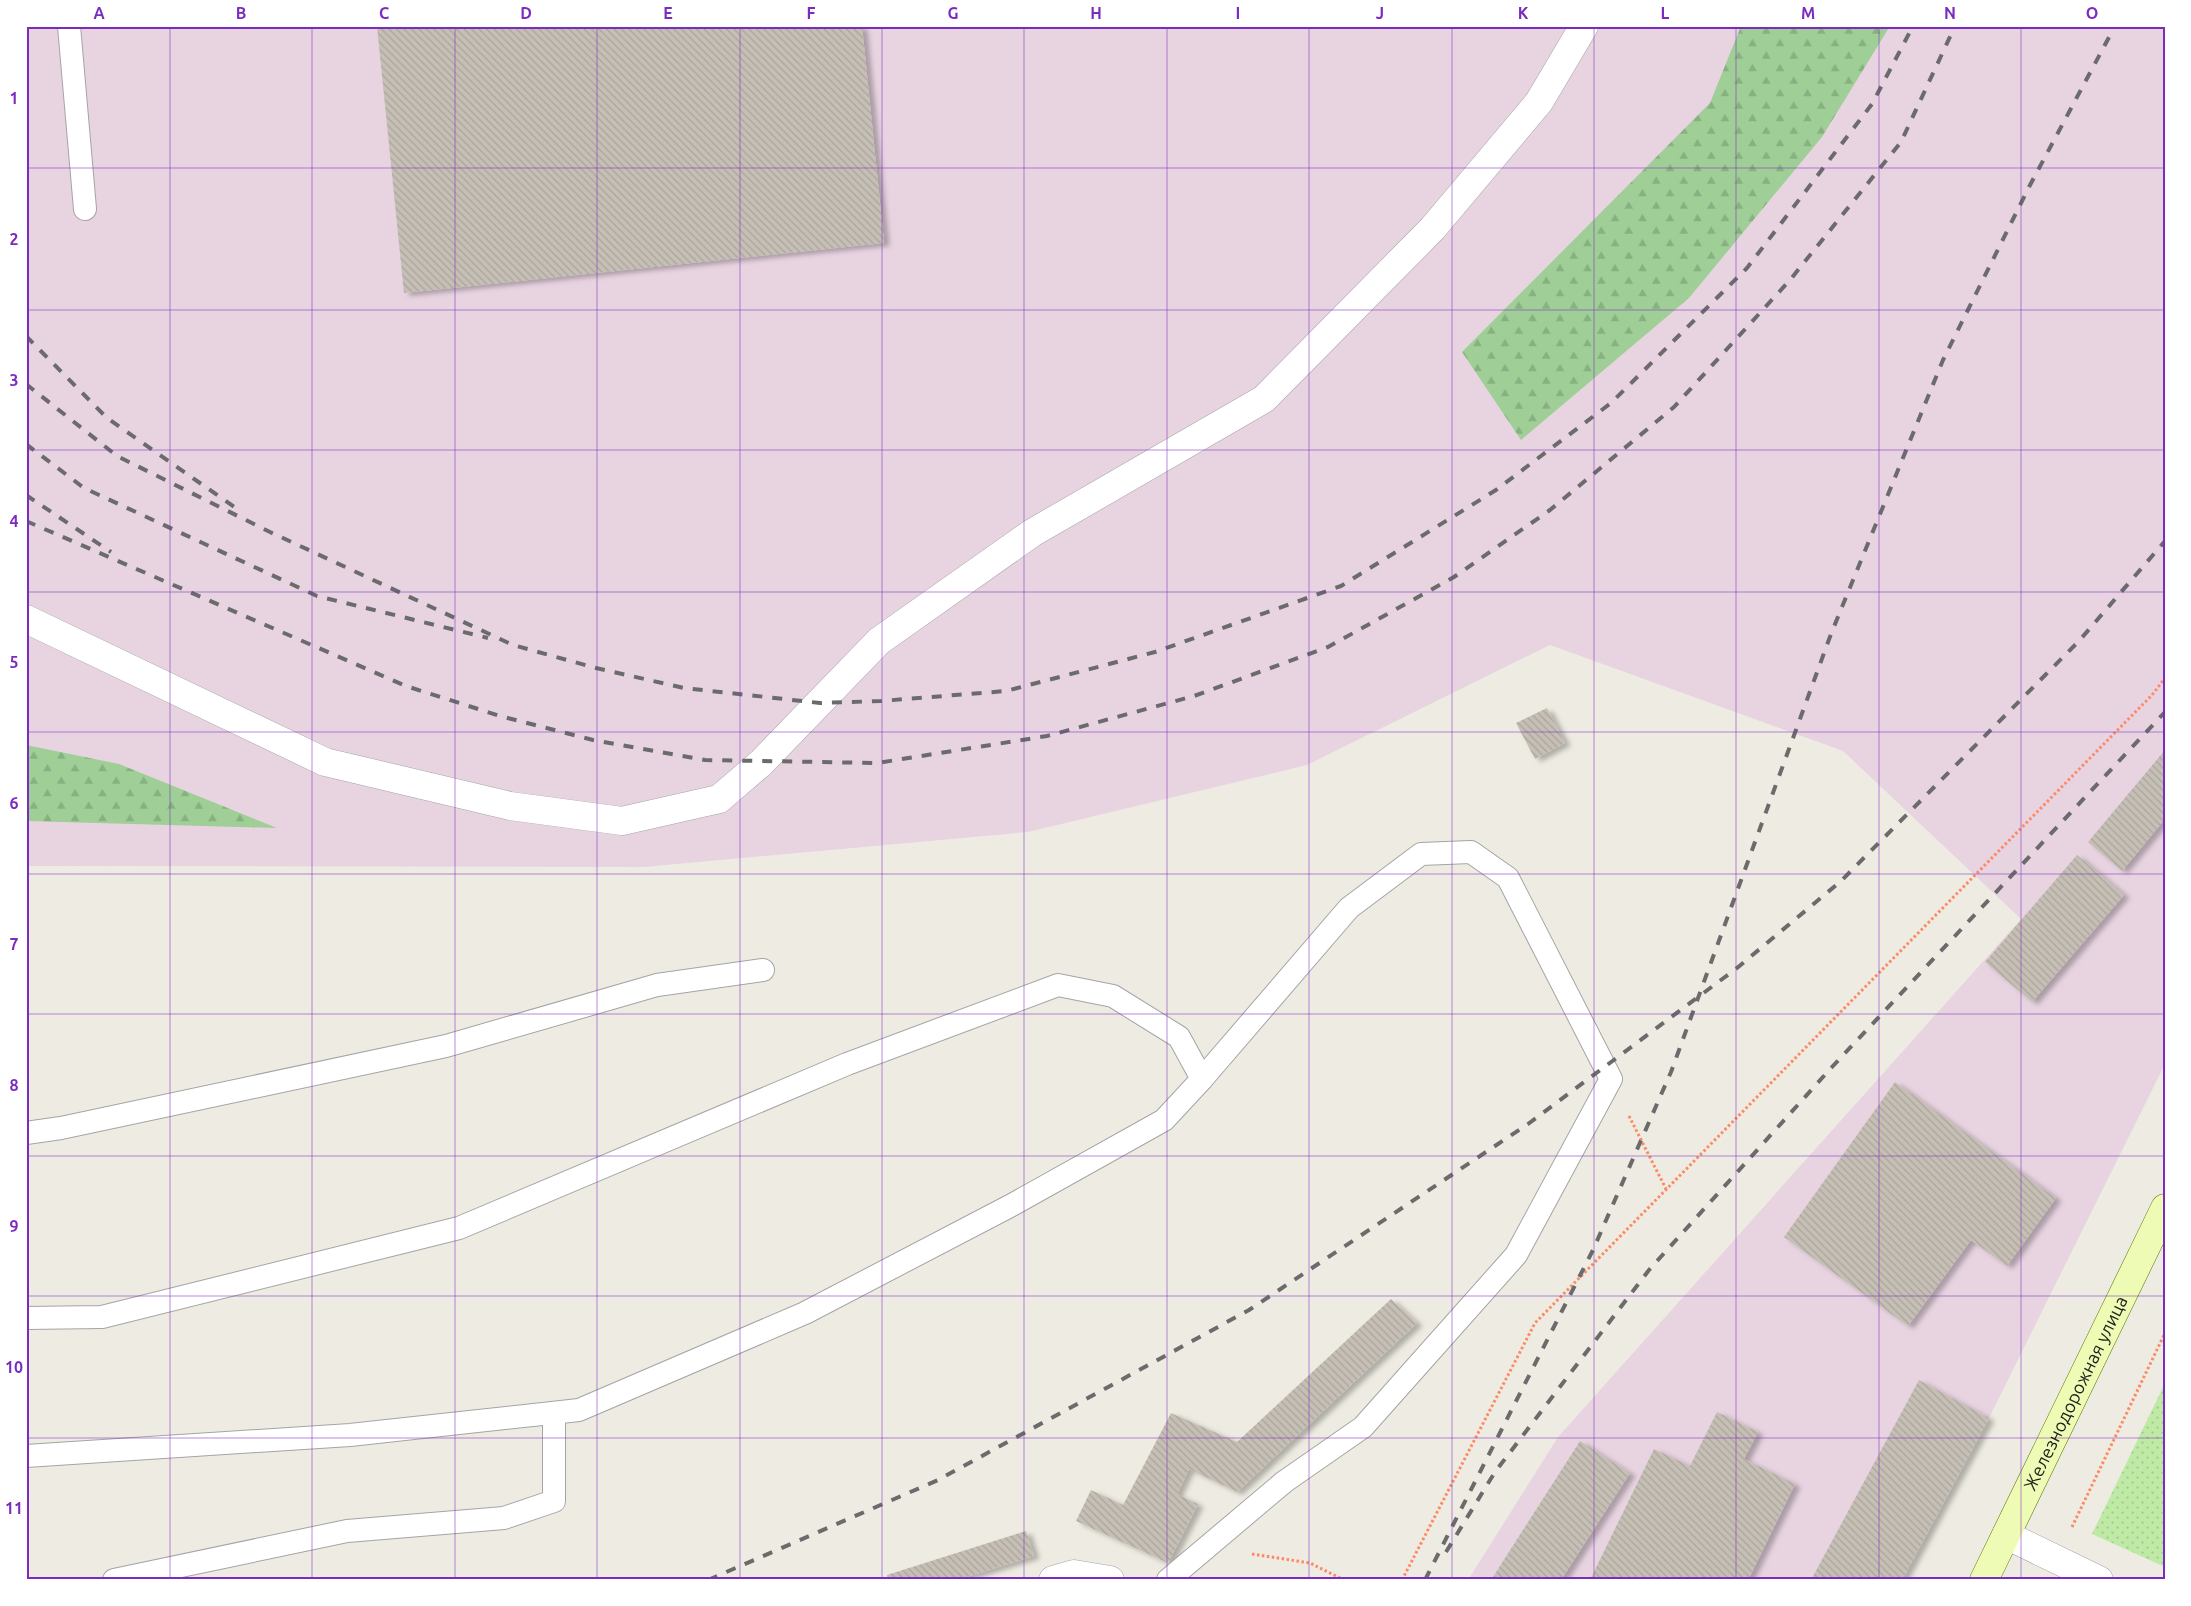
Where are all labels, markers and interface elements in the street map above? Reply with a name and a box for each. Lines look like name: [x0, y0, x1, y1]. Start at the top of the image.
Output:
text: A: [93, 4, 105, 22]
text: B: [236, 4, 246, 22]
text: C: [379, 4, 389, 22]
text: D: [520, 4, 532, 22]
text: E: [663, 4, 673, 22]
text: F: [807, 4, 816, 22]
text: G: [947, 4, 959, 22]
text: H: [1090, 4, 1102, 22]
text: I: [1236, 4, 1240, 22]
text: J: [1376, 4, 1384, 22]
text: K: [1518, 4, 1529, 22]
text: L: [1661, 4, 1670, 22]
text: M: [1801, 4, 1815, 22]
text: N: [1944, 4, 1956, 22]
text: O: [2086, 4, 2098, 22]
text: 1: [9, 89, 19, 107]
text: 2: [9, 230, 19, 248]
text: 3: [9, 371, 19, 389]
text: 4: [9, 512, 19, 530]
text: 5: [9, 653, 19, 671]
text: 6: [9, 794, 19, 812]
text: 7: [9, 935, 19, 953]
text: 8: [9, 1076, 19, 1094]
text: 9: [9, 1217, 19, 1235]
street label: Железнодорожная улица: [2019, 1293, 2131, 1493]
text: 10: [5, 1358, 23, 1376]
text: 11: [5, 1499, 23, 1517]

